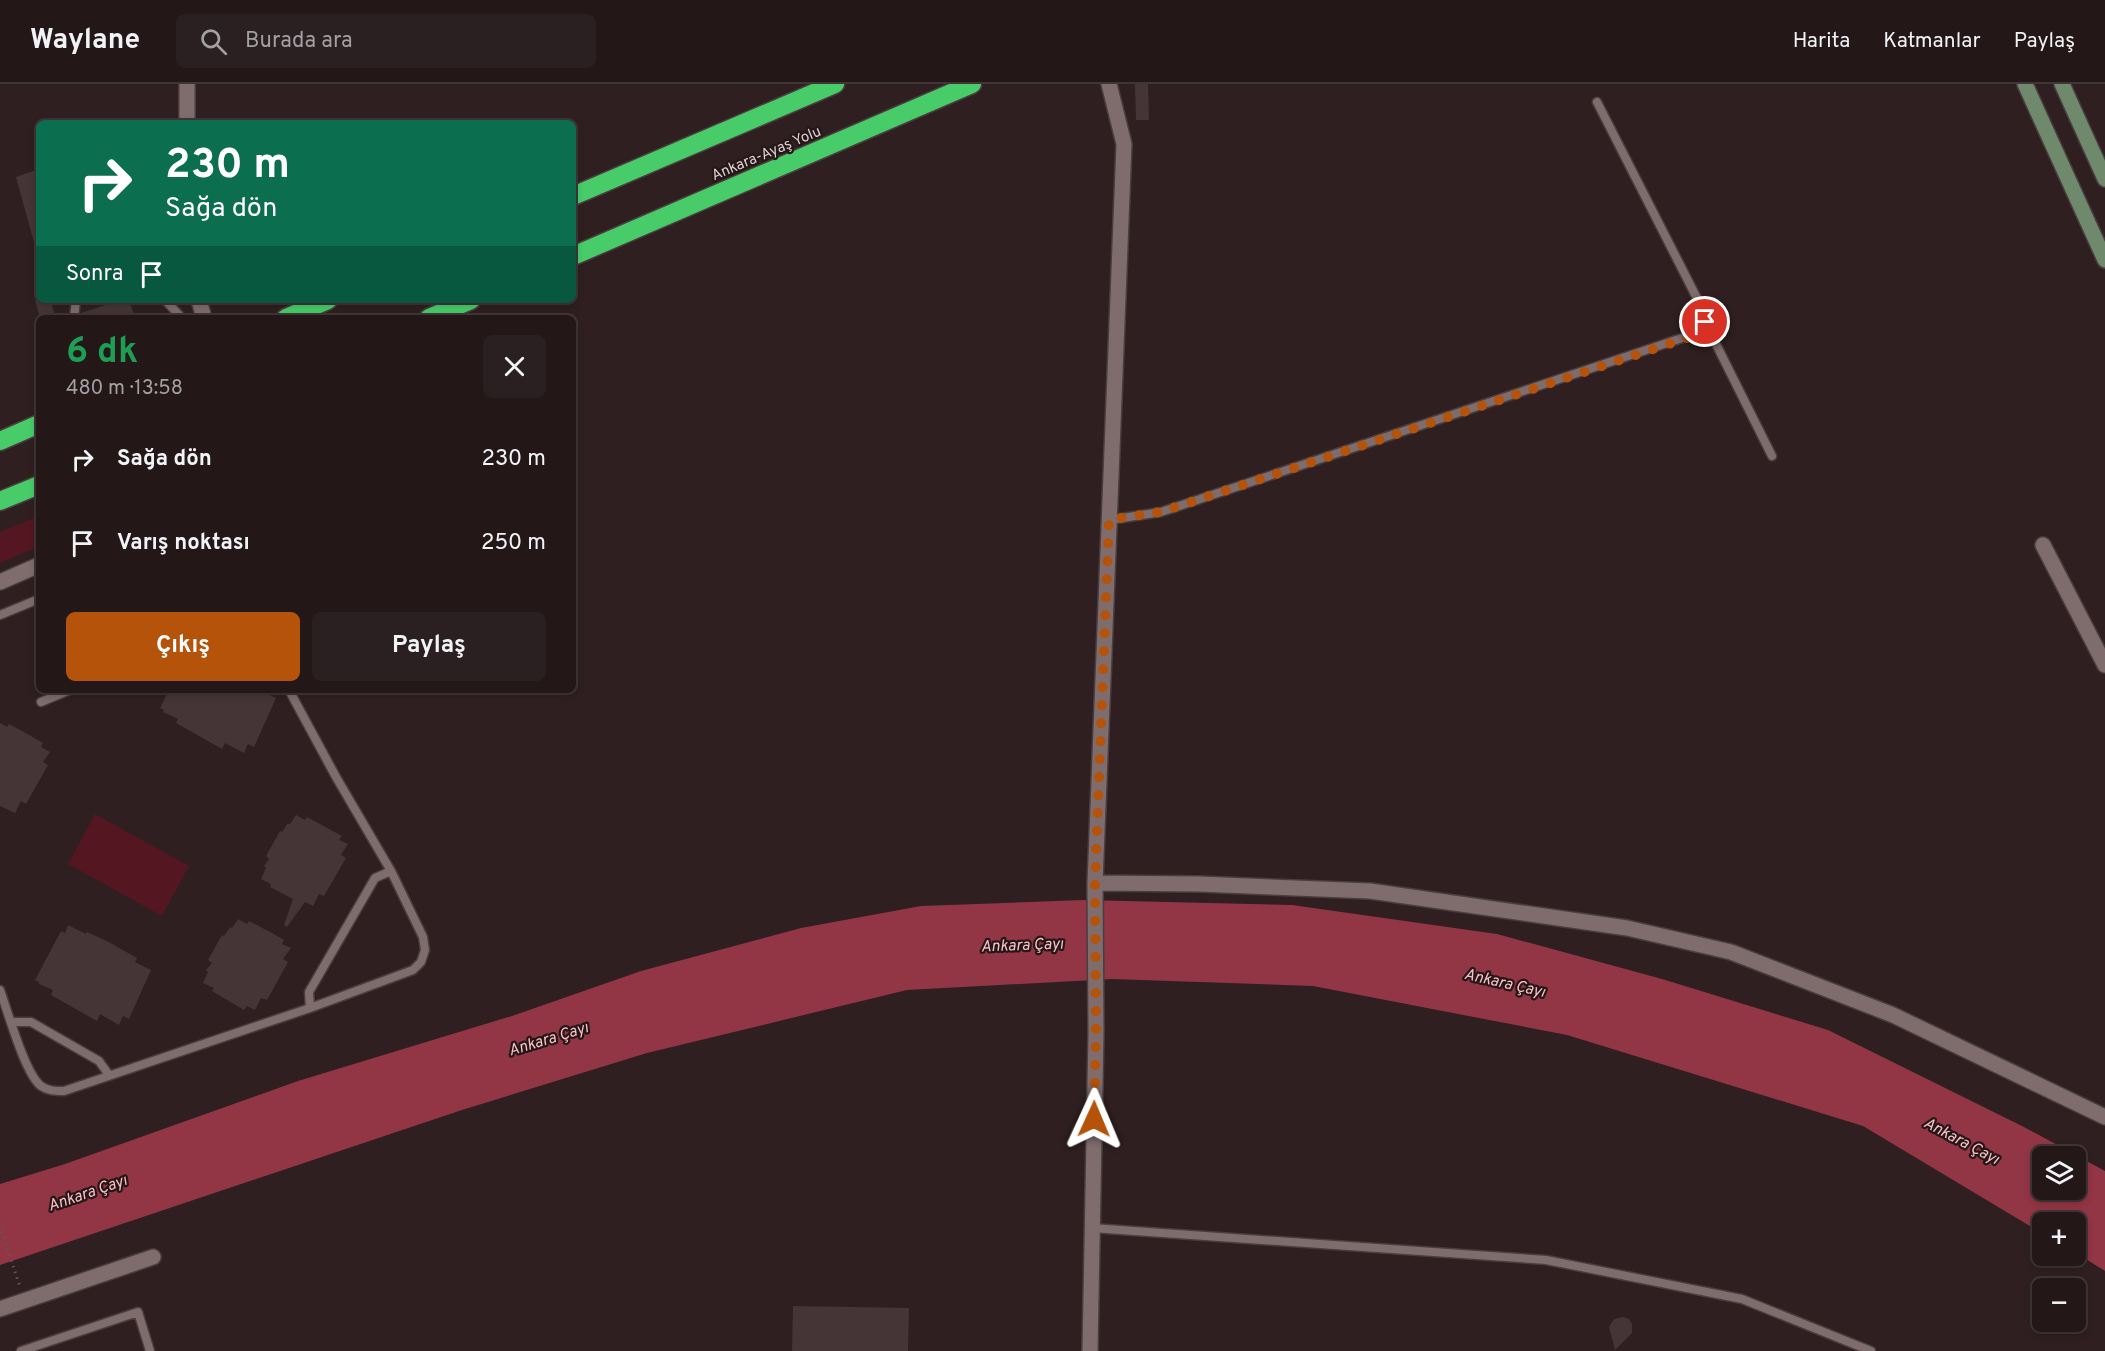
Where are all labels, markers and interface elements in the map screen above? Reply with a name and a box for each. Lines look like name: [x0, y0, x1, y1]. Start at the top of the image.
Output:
search box: [176, 14, 596, 68]
text: Waylane: [30, 23, 140, 59]
icon: search: [197, 25, 230, 58]
text: Burada ara: [245, 28, 353, 55]
text: Harita: [1793, 28, 1850, 55]
text: Katmanlar: [1883, 28, 1981, 55]
text: Paylaş: [2014, 28, 2075, 55]
street label: Ankara-Ayaş Yolu: [709, 123, 824, 186]
text: 230 m: [165, 140, 290, 193]
icon: right: [66, 144, 144, 222]
text: Sağa dön: [165, 192, 277, 226]
icon: arrive: [135, 258, 168, 291]
text: Sonra: [66, 261, 123, 288]
pin: [1679, 296, 1730, 347]
icon: arrive: [1688, 305, 1721, 338]
text: 6 dk: [66, 330, 138, 376]
button: close: [483, 335, 546, 398]
text: 480 m · 13:58: [66, 376, 183, 402]
icon: right: [66, 443, 99, 476]
text: Sağa dön: [117, 446, 212, 473]
text: 230 m: [482, 446, 546, 473]
icon: arrive: [66, 527, 99, 560]
text: Varış noktası: [117, 530, 250, 557]
text: 250 m: [481, 530, 546, 557]
button: Çıkış: [66, 612, 300, 681]
button: Paylaş: [312, 612, 546, 681]
water label: Ankara Çayı: [980, 935, 1065, 957]
water label: Ankara Çayı: [1462, 965, 1548, 1003]
water label: Ankara Çayı: [506, 1018, 592, 1062]
position arrow: [1062, 1087, 1126, 1151]
water label: Ankara Çayı: [1920, 1114, 2003, 1170]
map controls: [2032, 1146, 2086, 1332]
button: layers: [2032, 1146, 2086, 1200]
water label: Ankara Çayı: [45, 1171, 131, 1217]
button: +: [2032, 1212, 2086, 1266]
button: −: [2032, 1278, 2086, 1332]

